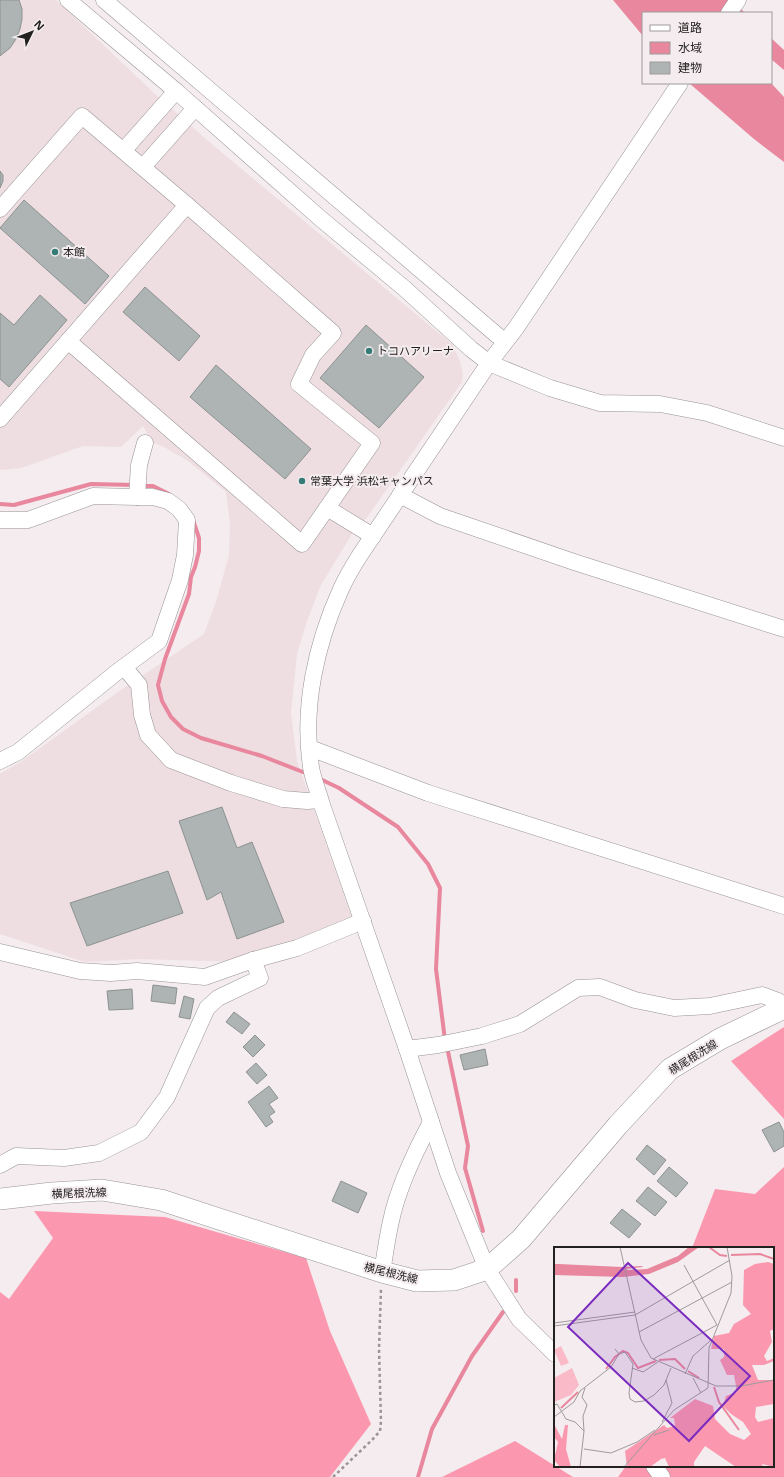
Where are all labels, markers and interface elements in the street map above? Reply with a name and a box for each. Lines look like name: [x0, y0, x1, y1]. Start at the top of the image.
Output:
north arrow: [12, 12, 52, 52]
legend: [642, 12, 772, 84]
text: N: [31, 16, 48, 33]
text: 道路: [678, 19, 702, 36]
text: 水域: [678, 39, 702, 56]
text: 建物: [678, 59, 702, 76]
place label: 本館: [63, 244, 85, 259]
marker: 本館: [50, 247, 60, 257]
place label: トコハアリーナ: [377, 343, 454, 358]
marker: トコハアリーナ: [364, 346, 374, 356]
place label: 常葉大学 浜松キャンパス: [310, 473, 434, 488]
marker: 常葉大学 浜松キャンパス: [297, 476, 307, 486]
street label: 横尾根洗線: [665, 1036, 720, 1078]
street label: 横尾根洗線: [51, 1184, 107, 1201]
inset map: [554, 1247, 774, 1467]
street label: 横尾根洗線: [363, 1259, 420, 1286]

